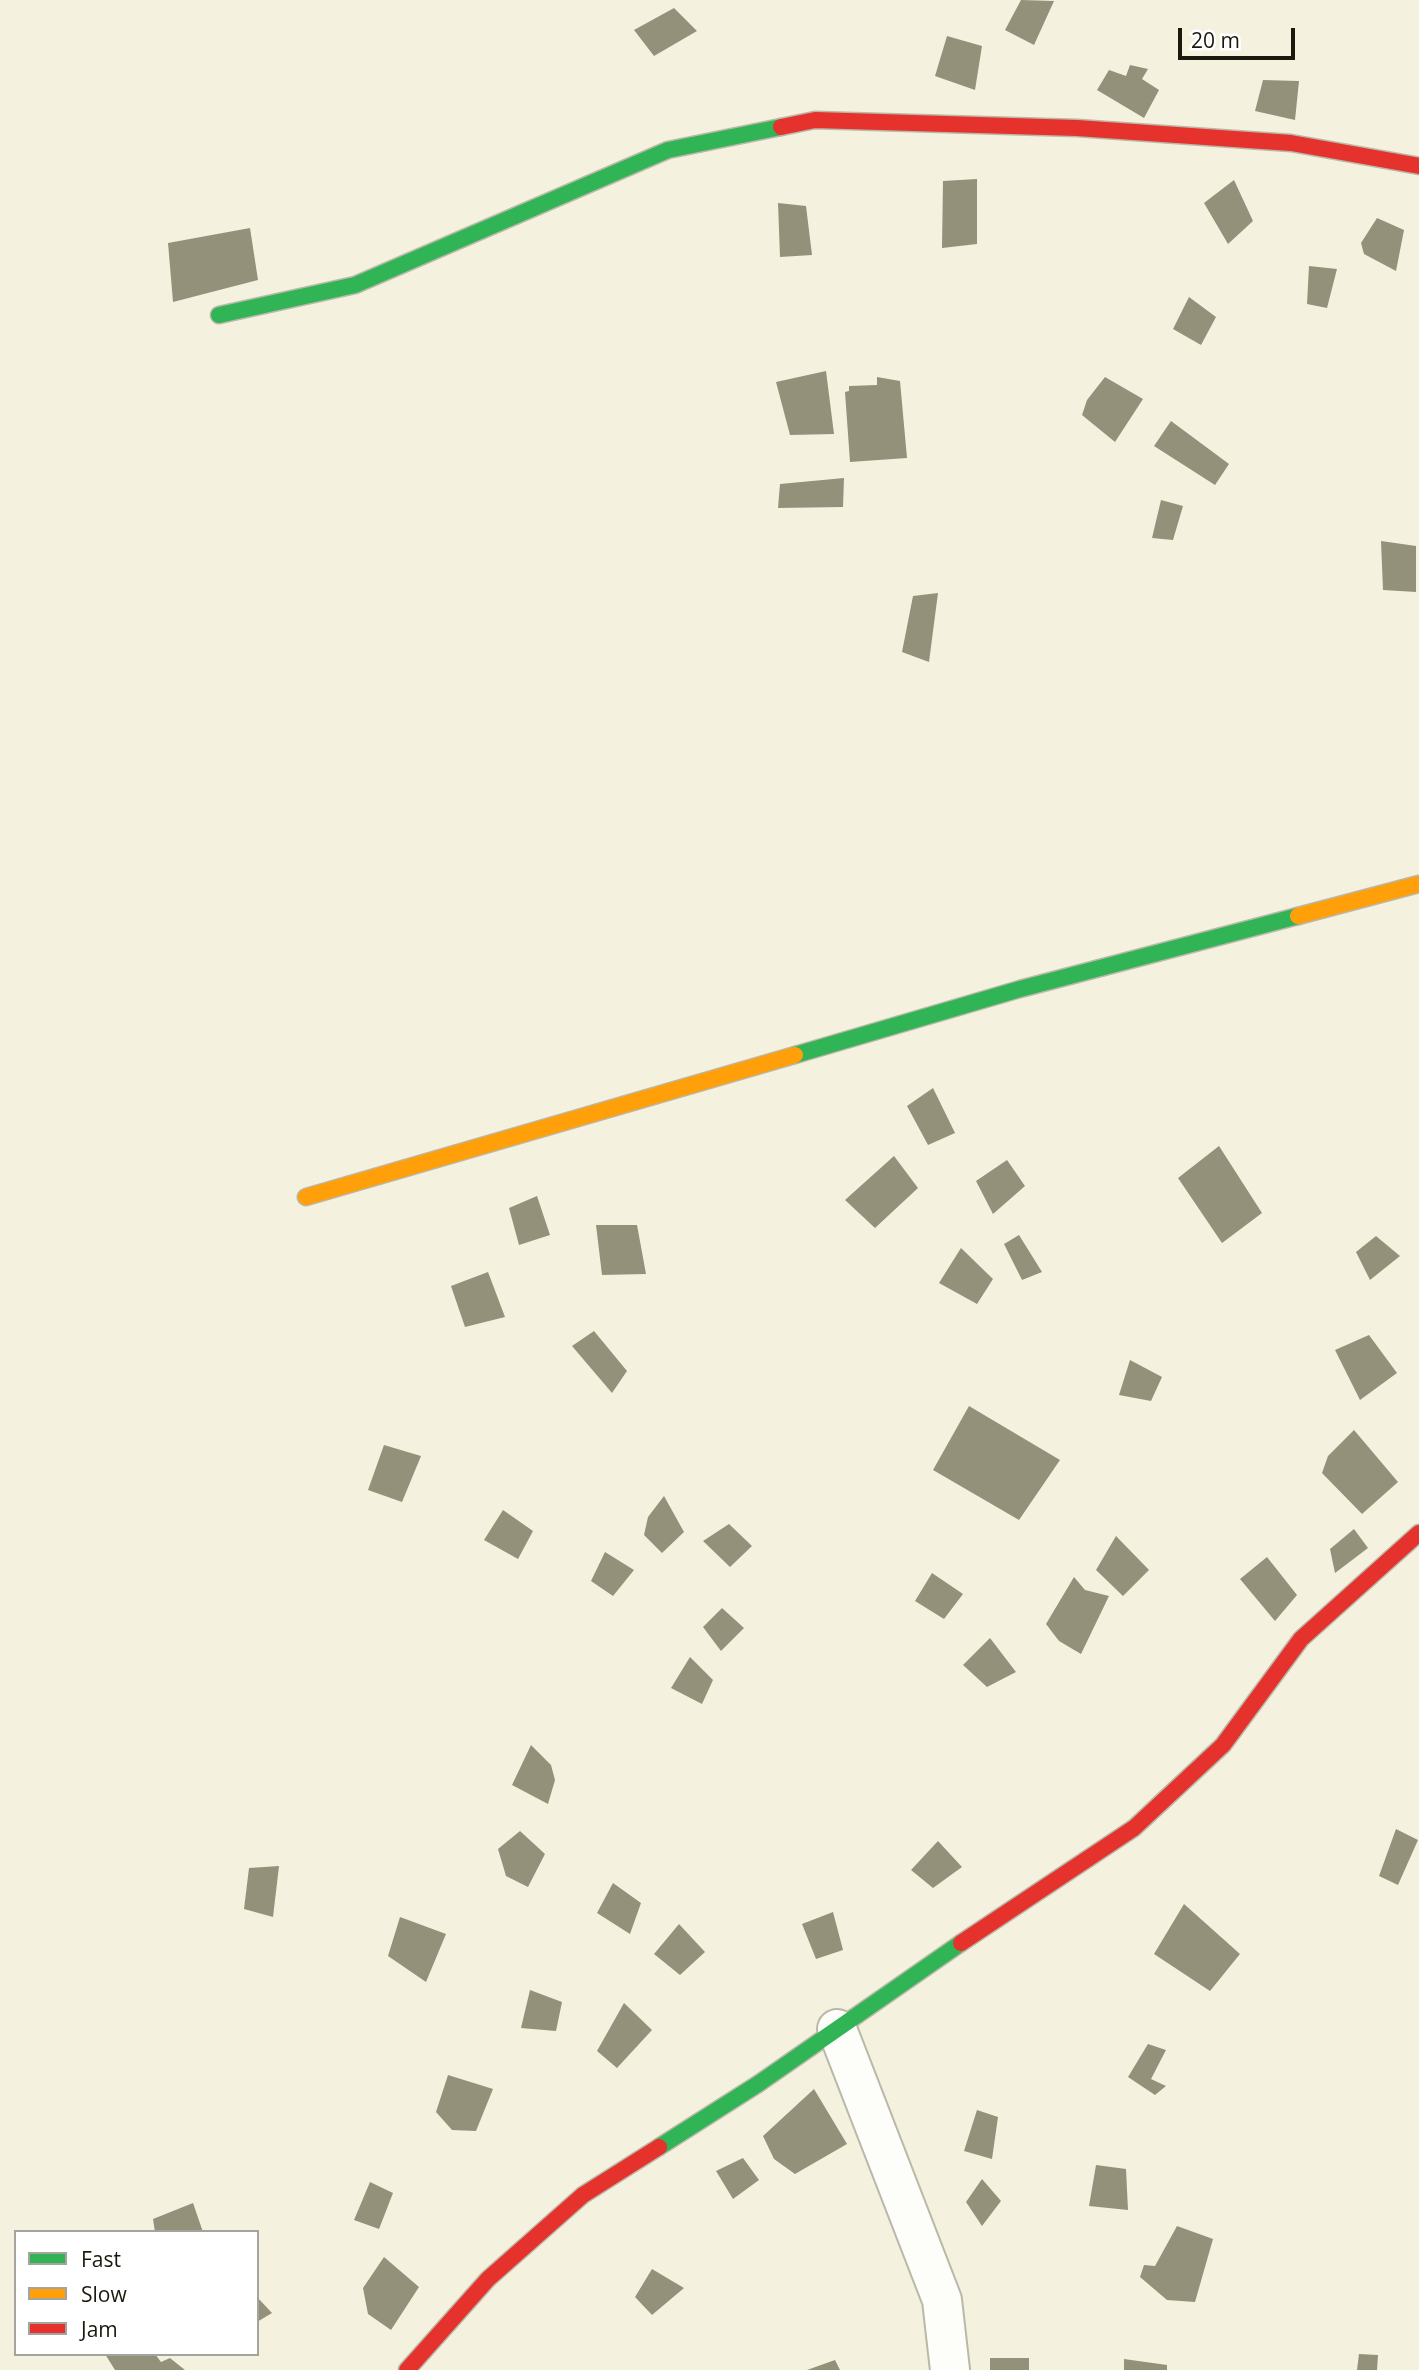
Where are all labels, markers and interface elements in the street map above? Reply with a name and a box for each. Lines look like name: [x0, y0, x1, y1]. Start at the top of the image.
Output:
scale bar: [1181, 14, 1298, 58]
text: 20 m: [1191, 26, 1240, 54]
legend: [14, 2230, 259, 2356]
text: Fast: [81, 2245, 121, 2273]
text: Slow: [81, 2280, 127, 2308]
text: Jam: [81, 2315, 118, 2343]

